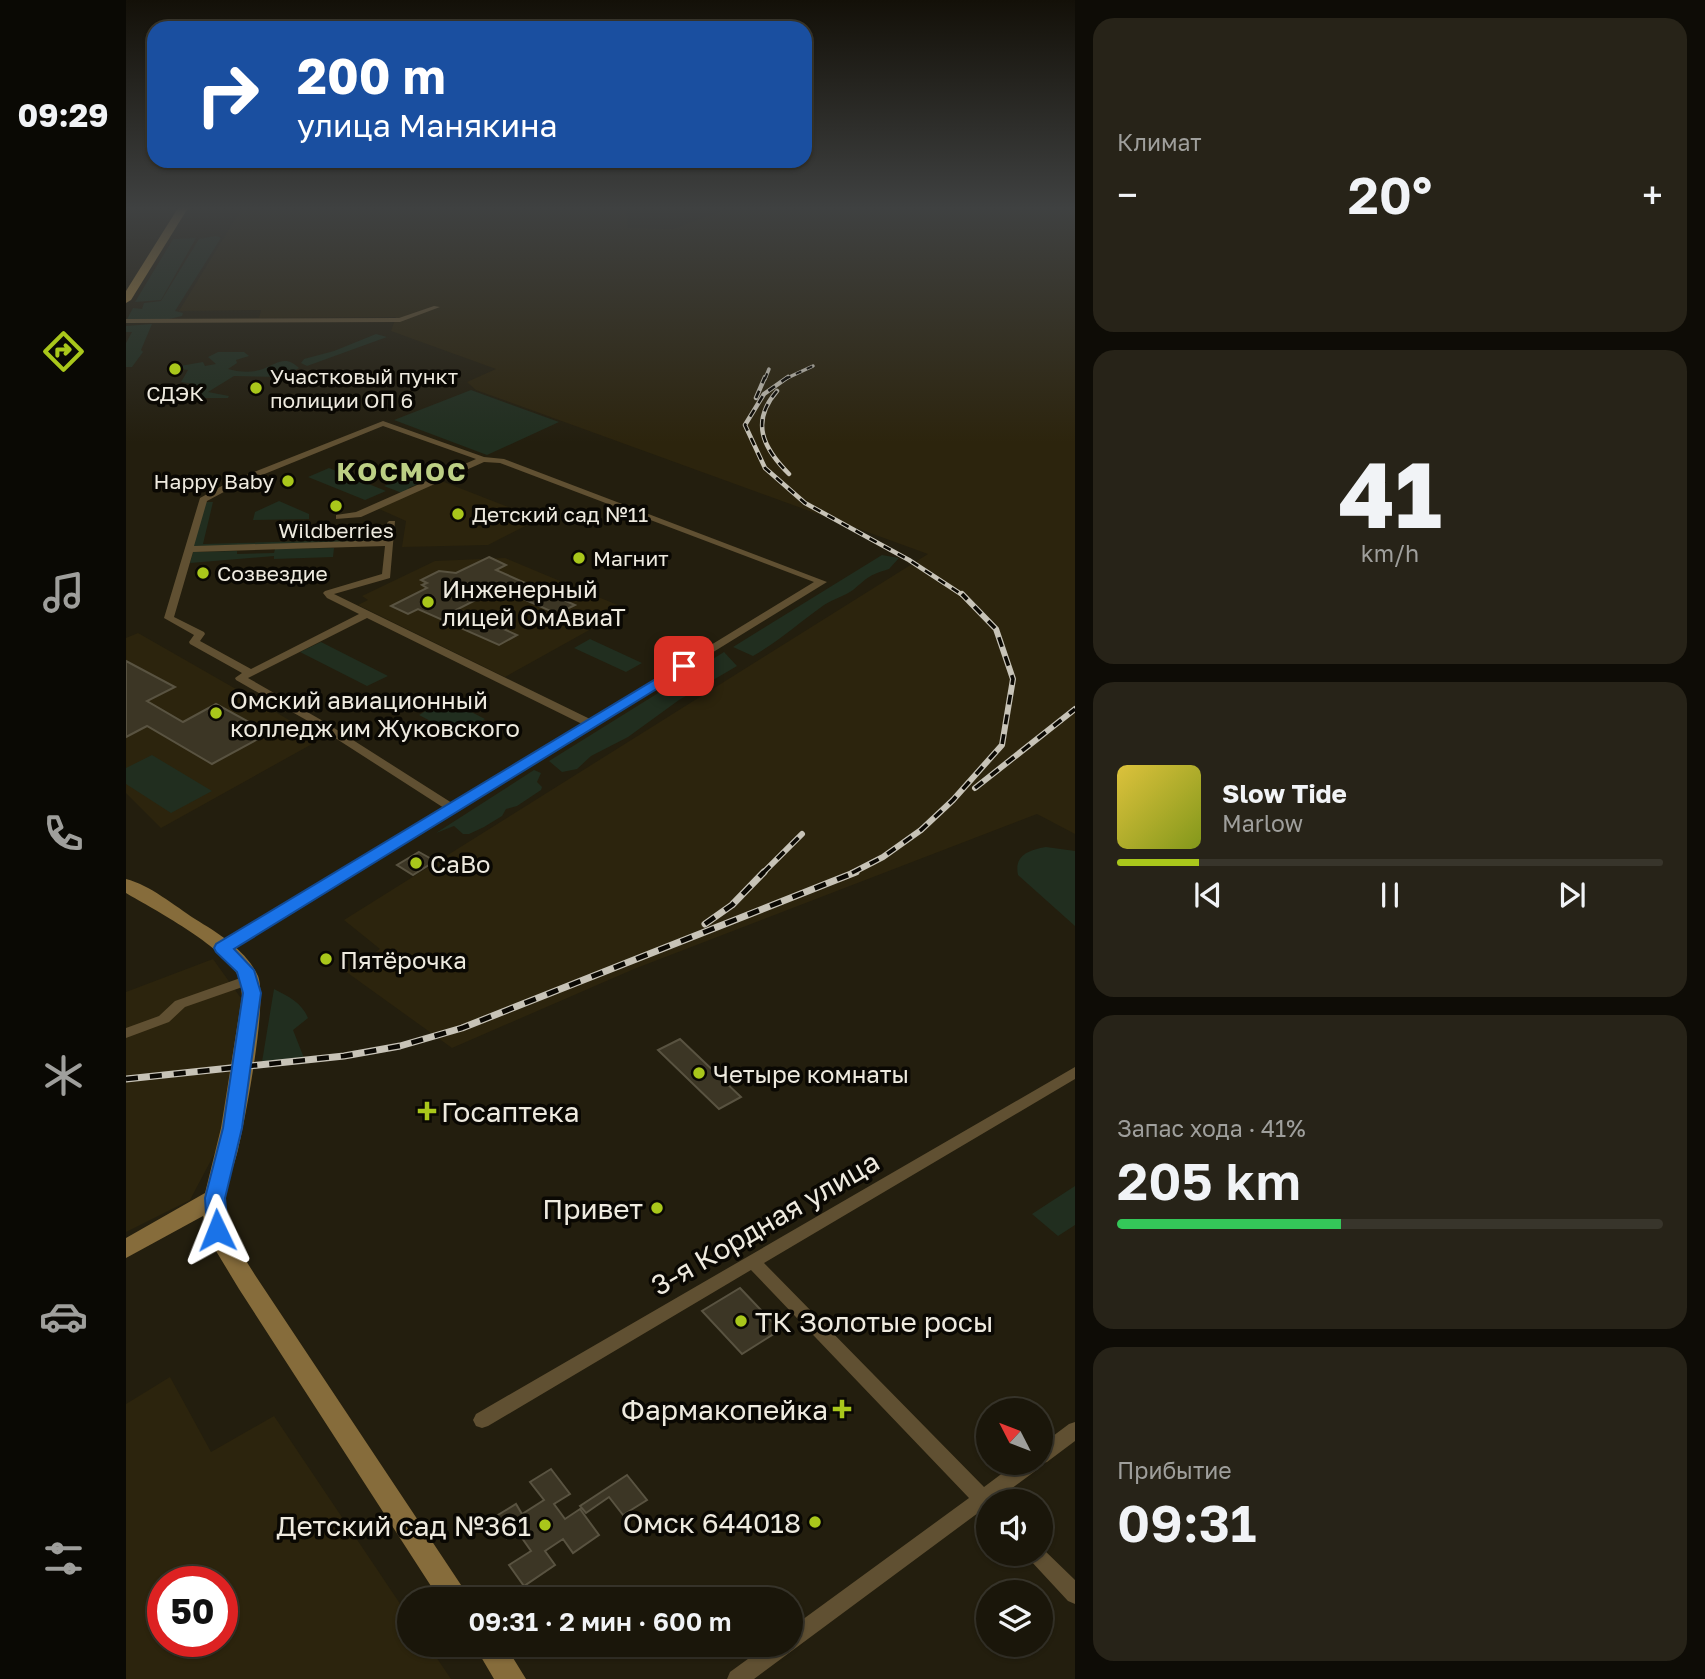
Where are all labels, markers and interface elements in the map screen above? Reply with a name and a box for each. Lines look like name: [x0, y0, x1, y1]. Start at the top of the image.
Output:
text: 200 m: [297, 46, 446, 105]
icon: right: [182, 49, 273, 140]
text: 09:29: [17, 96, 109, 134]
text: улица Манякина: [297, 106, 558, 144]
text: Климат: [1117, 128, 1202, 156]
text: 20°: [1348, 163, 1432, 225]
text: −: [1117, 172, 1138, 217]
text: +: [1642, 172, 1663, 217]
icon: directions: [39, 327, 88, 376]
marker: СДЭК: [167, 361, 183, 377]
place label: Участковый пункт полиции ОП 6: [270, 363, 458, 413]
place label: СДЭК: [146, 380, 204, 406]
marker: Участковый пункт полиции ОП 6: [248, 380, 264, 396]
text: 41: [1338, 439, 1442, 548]
district label: КОСМОС: [337, 456, 467, 487]
place label: Happy Baby: [154, 468, 274, 494]
marker: Happy Baby: [280, 473, 296, 489]
marker: Wildberries: [328, 498, 344, 514]
place label: Детский сад №11: [472, 501, 648, 527]
marker: Детский сад №11: [450, 506, 466, 522]
place label: Wildberries: [278, 517, 394, 543]
text: km/h: [1361, 539, 1419, 567]
place label: Магнит: [593, 545, 669, 571]
marker: Магнит: [571, 550, 587, 566]
place label: Созвездие: [217, 560, 328, 586]
marker: Созвездие: [195, 565, 211, 581]
icon: music: [39, 568, 88, 617]
place label: Инженерный лицей ОмАвиаТ: [442, 574, 626, 631]
marker: Инженерный лицей ОмАвиаТ: [420, 594, 436, 610]
pin: [654, 636, 714, 696]
icon: arrive: [665, 647, 703, 685]
place label: Омский авиационный колледж им Жуковского: [230, 685, 520, 742]
marker: Омский авиационный колледж им Жуковского: [208, 705, 224, 721]
text: Slow Tide: [1222, 778, 1347, 809]
icon: phone: [39, 809, 88, 858]
text: Marlow: [1222, 809, 1303, 837]
place label: СаВо: [430, 849, 490, 878]
marker: СаВо: [408, 855, 424, 871]
icon: previous: [1189, 876, 1227, 914]
icon: pause: [1371, 876, 1409, 914]
icon: next: [1553, 876, 1591, 914]
place label: Пятёрочка: [340, 945, 467, 974]
marker: Пятёрочка: [318, 951, 334, 967]
icon: climate: [39, 1051, 88, 1100]
place label: Четыре комнаты: [713, 1059, 909, 1088]
marker: Четыре комнаты: [691, 1065, 707, 1081]
place label: Госаптека: [441, 1095, 580, 1128]
marker: Госаптека: [419, 1103, 435, 1119]
text: Запас хода · 41%: [1117, 1114, 1306, 1142]
street label: 3-я Кордная улица: [645, 1144, 885, 1302]
text: 205 km: [1117, 1149, 1301, 1211]
place label: Привет: [542, 1192, 643, 1225]
position arrow: [180, 1193, 254, 1267]
marker: Привет: [649, 1200, 665, 1216]
icon: car: [39, 1292, 88, 1341]
place label: ТК Золотые росы: [755, 1305, 993, 1338]
marker: ТК Золотые росы: [733, 1313, 749, 1329]
place label: Фармакопейка: [621, 1393, 828, 1426]
north arrow: [976, 1398, 1054, 1475]
map controls: [976, 1398, 1053, 1657]
marker: Фармакопейка: [834, 1401, 850, 1417]
text: Прибытие: [1117, 1456, 1232, 1484]
button: sound: [976, 1489, 1053, 1566]
text: 09:31: [1117, 1491, 1256, 1553]
place label: Омск 644018: [623, 1506, 801, 1539]
place label: Детский сад №361: [276, 1509, 531, 1542]
marker: Омск 644018: [807, 1514, 823, 1530]
marker: Детский сад №361: [537, 1517, 553, 1533]
icon: filters: [39, 1534, 88, 1583]
speed limit sign: 50: [147, 1566, 238, 1657]
button: layers: [976, 1580, 1053, 1657]
text: 09:31 · 2 мин · 600 m: [468, 1606, 732, 1637]

